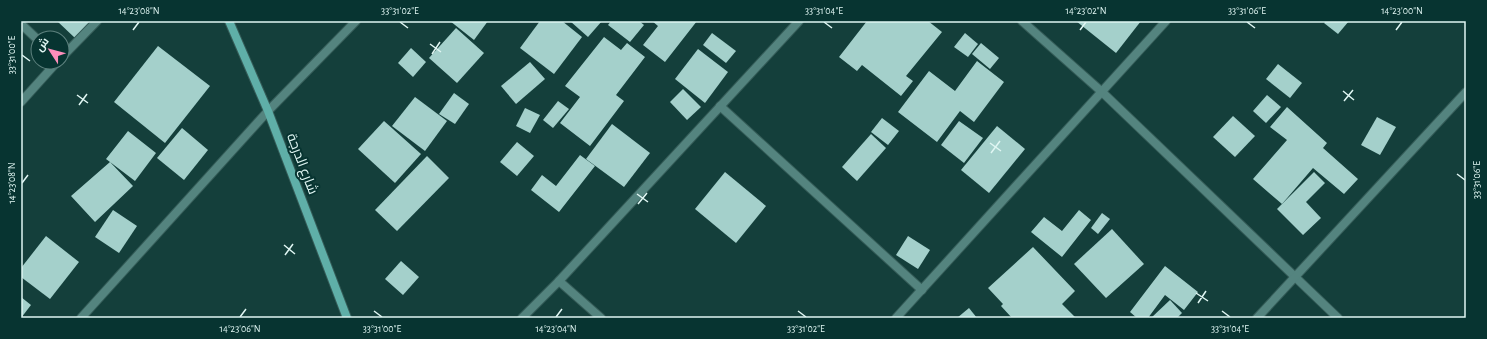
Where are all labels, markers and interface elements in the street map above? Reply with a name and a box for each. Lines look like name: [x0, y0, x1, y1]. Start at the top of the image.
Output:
text: 14°23'08"N: [118, 6, 160, 16]
text: 33°31'02"E: [381, 6, 419, 16]
text: 33°31'04"E: [805, 6, 843, 16]
text: 14°23'02"N: [1066, 6, 1106, 16]
text: 33°31'06"E: [1228, 6, 1266, 16]
text: 14°23'00"N: [1381, 6, 1423, 16]
north arrow: [30, 30, 70, 70]
text: ش: [34, 35, 52, 54]
text: 33°31'00"E: [7, 36, 17, 74]
street label: شارع الدرجة: [283, 132, 320, 197]
text: 33°31'06"E: [1472, 161, 1482, 199]
text: 14°23'08"N: [7, 162, 17, 204]
text: 14°23'06"N: [219, 324, 261, 334]
text: 33°31'00"E: [363, 324, 401, 334]
text: 14°23'04"N: [535, 324, 577, 334]
text: 33°31'02"E: [787, 324, 825, 334]
text: 33°31'04"E: [1211, 324, 1249, 334]

